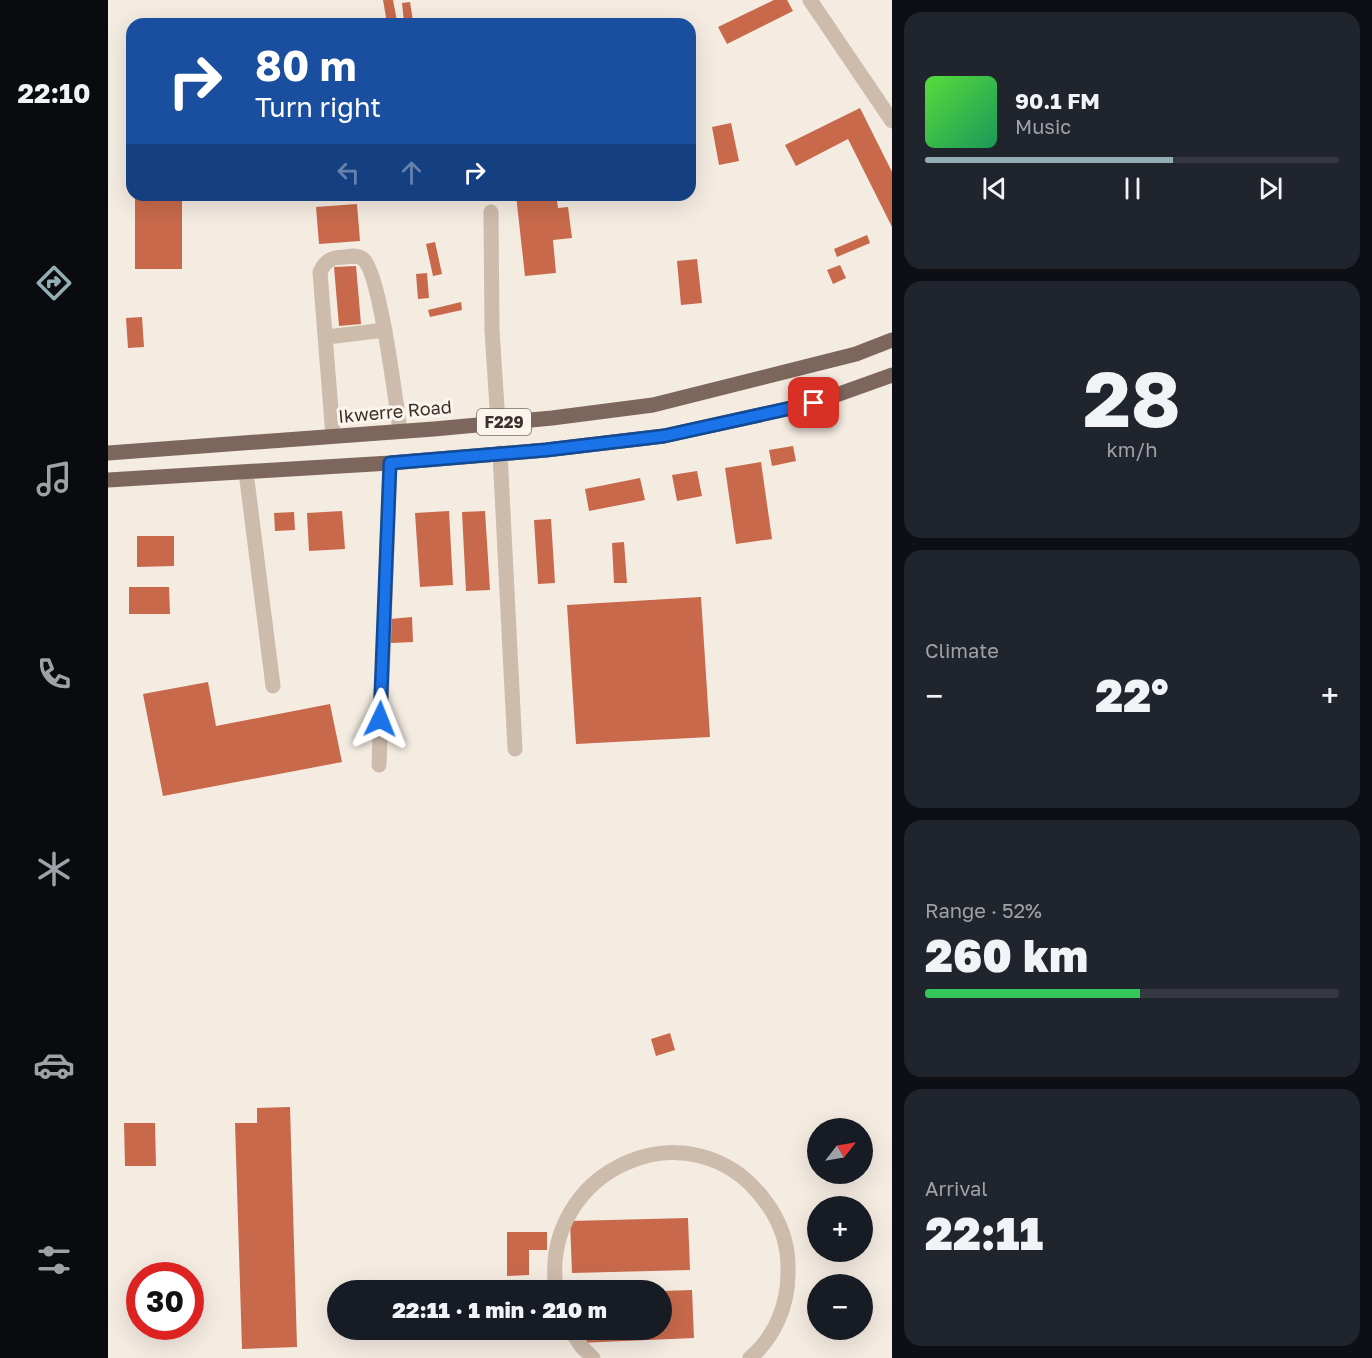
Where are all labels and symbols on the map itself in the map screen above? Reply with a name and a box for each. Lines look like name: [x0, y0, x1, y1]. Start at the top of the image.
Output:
pin: [788, 377, 839, 428]
street label: Ikwerre Road: [337, 395, 453, 427]
road number: F229: [477, 409, 531, 435]
position arrow: [348, 687, 412, 751]
north arrow: [807, 1118, 873, 1184]
speed limit sign: 30: [126, 1262, 204, 1340]

